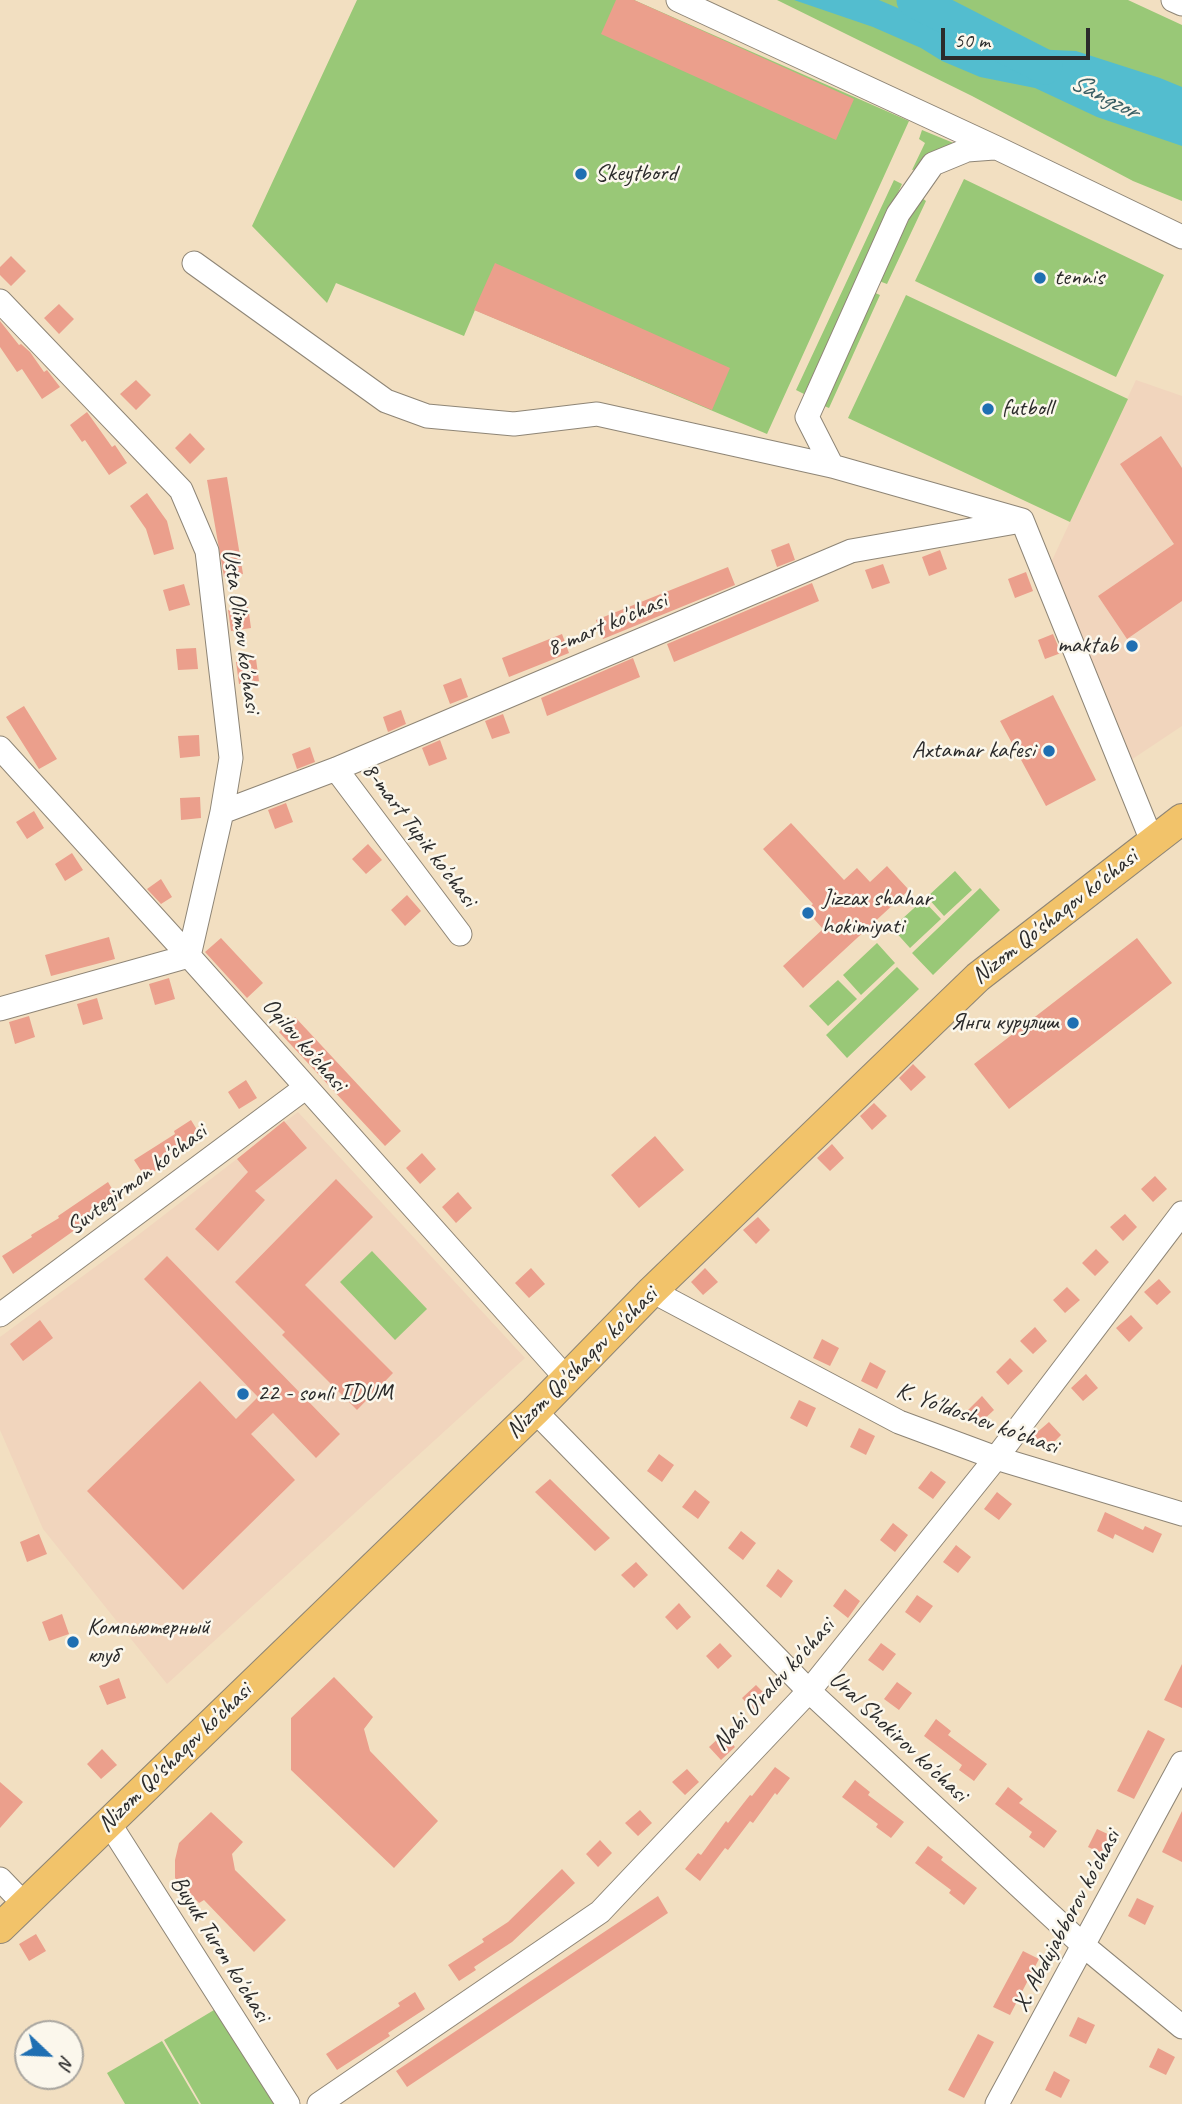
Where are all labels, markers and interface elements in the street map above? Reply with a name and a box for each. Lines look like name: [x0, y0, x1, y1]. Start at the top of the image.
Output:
scale bar: [944, 14, 1093, 58]
text: 50 m: [954, 27, 990, 53]
water label: Sangzor: [1065, 67, 1143, 127]
place label: Skeytbord: [595, 160, 677, 188]
marker: Skeytbord: [573, 166, 589, 182]
place label: tennis: [1054, 264, 1104, 292]
marker: tennis: [1032, 270, 1048, 286]
place label: futboll: [1002, 395, 1053, 423]
marker: futboll: [980, 401, 996, 417]
street label: Usta Olimov ko'chasi: [215, 547, 267, 715]
street label: 8-mart ko'chasi: [543, 587, 671, 663]
place label: maktab: [1057, 632, 1118, 660]
marker: maktab: [1124, 638, 1140, 654]
place label: Axtamar kafesi: [912, 737, 1035, 765]
marker: Axtamar kafesi: [1041, 743, 1057, 759]
street label: 8-mart Tupik ko'chasi: [355, 757, 483, 913]
street label: Nizom Qo'shaqov ko'chasi: [966, 843, 1144, 991]
place label: Jizzax shahar hokimiyati: [822, 885, 932, 941]
marker: Jizzax shahar hokimiyati: [800, 905, 816, 921]
street label: Oqilov ko'chasi: [255, 992, 353, 1098]
place label: Янги курулиш: [951, 1009, 1059, 1037]
marker: Янги курулиш: [1065, 1015, 1081, 1031]
street label: Suvtegirmon ko'chasi: [61, 1118, 213, 1242]
street label: Nizom Qo'shaqov ko'chasi: [500, 1281, 664, 1445]
street label: K. Yo'ldoshev ko'chasi: [892, 1376, 1062, 1462]
place label: 22 - sonli IDUM: [257, 1380, 393, 1408]
marker: 22 - sonli IDUM: [235, 1386, 251, 1402]
street label: Nabi O'ralov ko'chasi: [707, 1613, 841, 1757]
place label: Компьютерный клуб: [87, 1614, 210, 1670]
marker: Компьютерный клуб: [65, 1634, 81, 1650]
street label: Ural Shokirov ko'chasi: [823, 1665, 973, 1809]
street label: Nizom Qo'shaqov ko'chasi: [92, 1677, 258, 1839]
street label: X. Abdujabborov ko'chasi: [1007, 1825, 1127, 2017]
street label: Buyuk Turon ko'chasi: [163, 1870, 277, 2028]
north arrow: [14, 2020, 84, 2090]
text: N: [53, 2052, 80, 2073]

